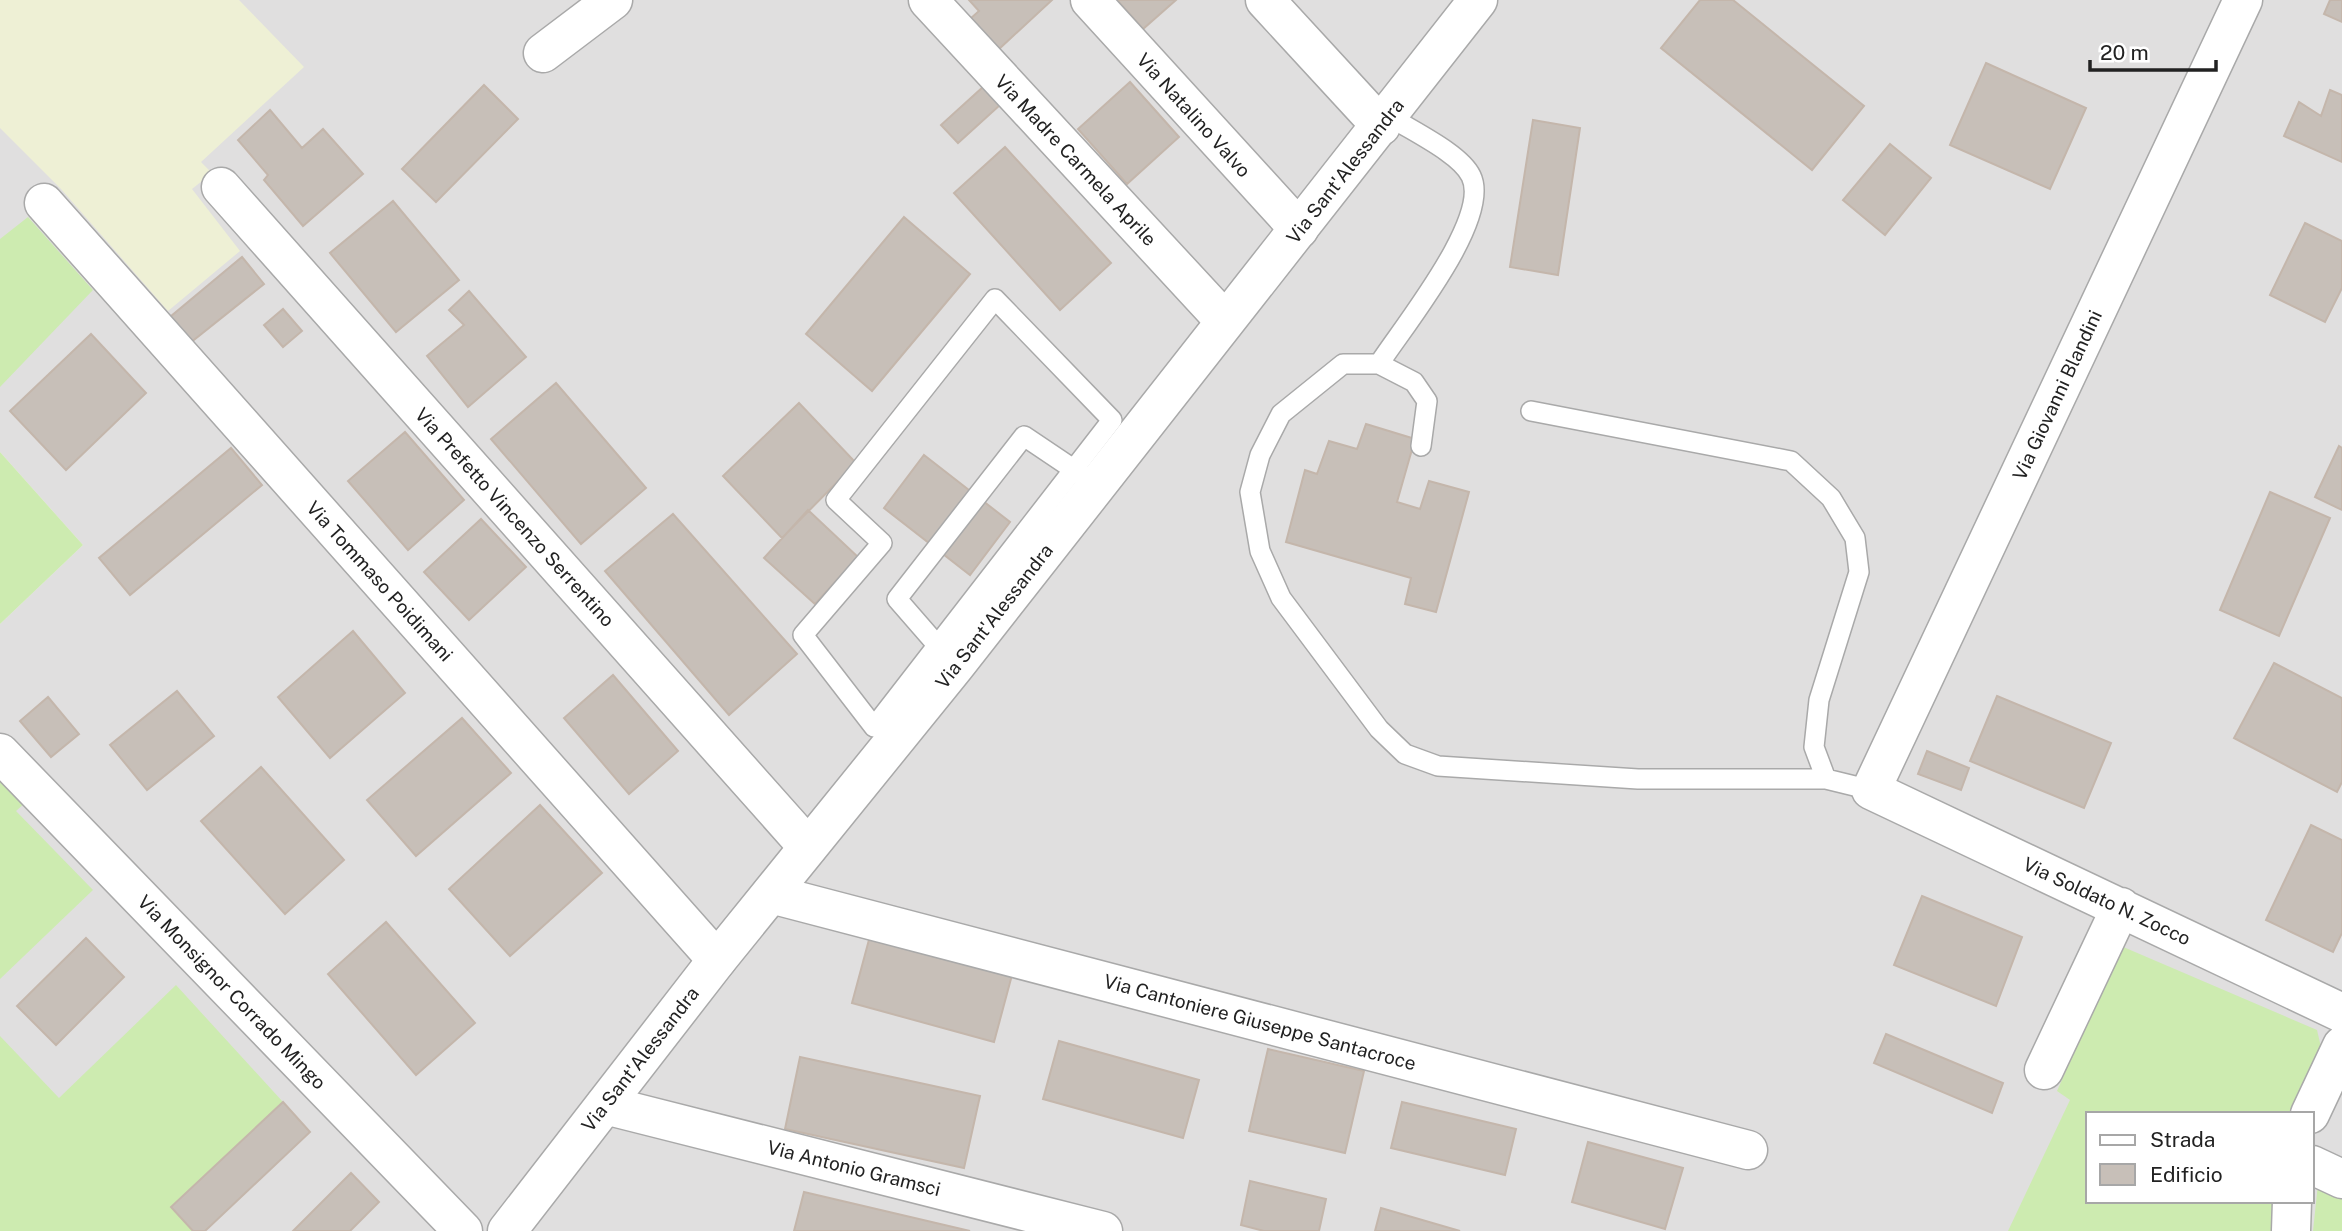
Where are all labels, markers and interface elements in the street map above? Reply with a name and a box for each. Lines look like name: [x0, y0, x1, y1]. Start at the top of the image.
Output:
scale bar: [2090, 28, 2216, 72]
text: 20 m: [2100, 40, 2149, 65]
street label: Via Natalino Valvo: [1133, 49, 1255, 181]
street label: Via Madre Carmela Aprile: [991, 70, 1161, 250]
street label: Via Sant'Alessandra: [1282, 94, 1408, 248]
street label: Via Giovanni Blandini: [2008, 307, 2106, 483]
street label: Via Prefetto Vincenzo Serrentino: [411, 403, 619, 631]
street label: Via Tommaso Poidimani: [302, 496, 458, 666]
street label: Via Sant'Alessandra: [931, 539, 1057, 693]
street label: Via Soldato N. Zocco: [2020, 853, 2194, 949]
street label: Via Monsignor Corrado Mingo: [133, 890, 331, 1094]
street label: Via Cantoniere Giuseppe Santacroce: [1102, 970, 1418, 1074]
street label: Via Sant'Alessandra: [577, 982, 703, 1136]
legend: [2086, 1112, 2314, 1203]
text: Strada: [2150, 1127, 2215, 1152]
street label: Via Antonio Gramsci: [765, 1136, 943, 1200]
text: Edificio: [2150, 1162, 2223, 1187]

